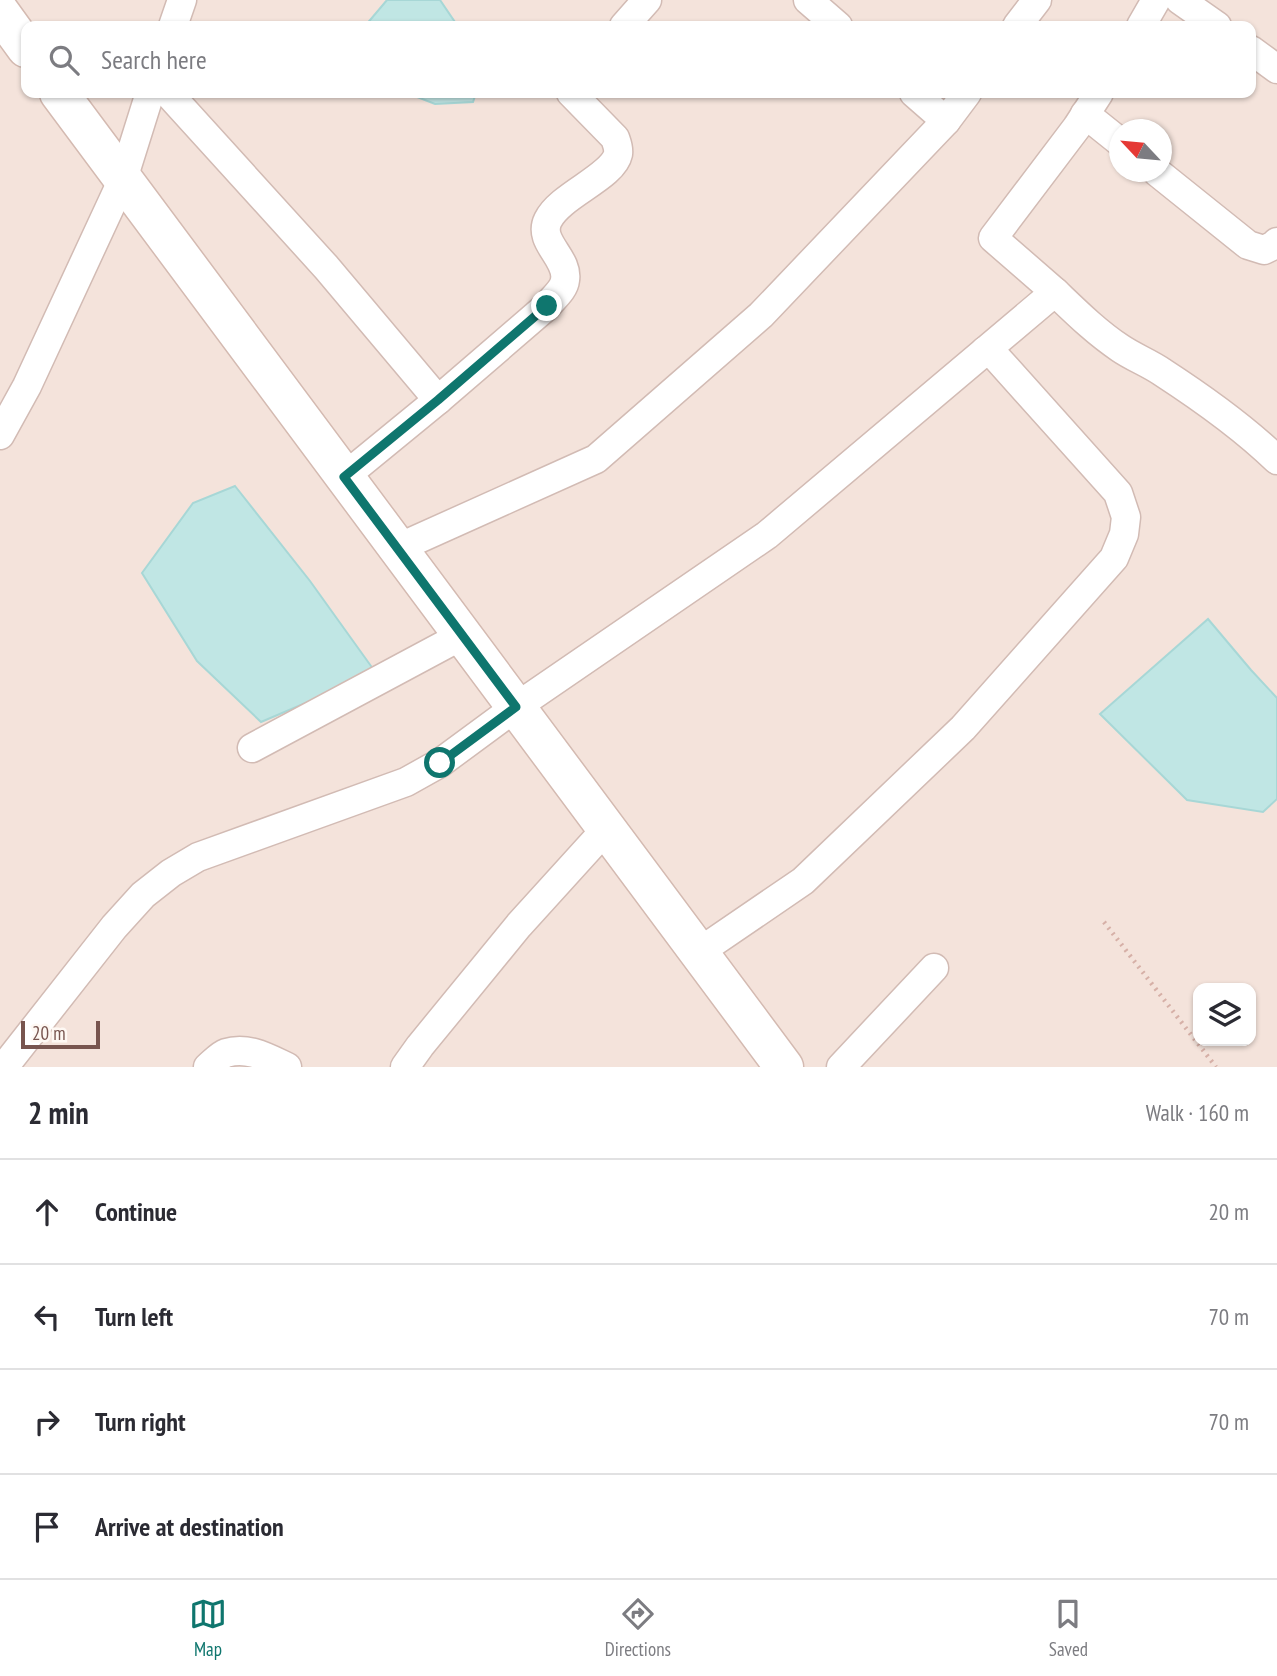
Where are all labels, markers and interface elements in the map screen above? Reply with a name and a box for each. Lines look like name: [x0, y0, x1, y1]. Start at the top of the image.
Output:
search box: [21, 21, 1256, 98]
icon: search: [45, 41, 83, 79]
text: Search here: [101, 43, 207, 76]
north arrow: [1109, 119, 1172, 182]
route end: [531, 290, 562, 321]
route start: [424, 747, 455, 778]
map controls: [1193, 983, 1256, 1046]
button: layers: [1193, 983, 1256, 1046]
scale bar: [21, 1018, 100, 1050]
text: 20 m: [32, 1021, 66, 1045]
text: 2 min: [28, 1093, 89, 1132]
text: Walk · 160 m: [1146, 1098, 1249, 1127]
icon: ahead: [28, 1193, 66, 1231]
text: Continue: [95, 1195, 177, 1228]
text: 20 m: [1208, 1197, 1249, 1226]
icon: left: [28, 1298, 66, 1336]
text: Turn left: [95, 1300, 173, 1333]
text: 70 m: [1208, 1302, 1249, 1331]
icon: right: [28, 1403, 66, 1441]
text: Turn right: [95, 1405, 186, 1438]
text: 70 m: [1208, 1407, 1249, 1436]
icon: arrive: [28, 1508, 66, 1546]
text: Arrive at destination: [95, 1510, 284, 1543]
tab: Map: [189, 1595, 227, 1661]
tab: Directions: [605, 1595, 671, 1661]
tab: Saved: [1049, 1595, 1088, 1661]

